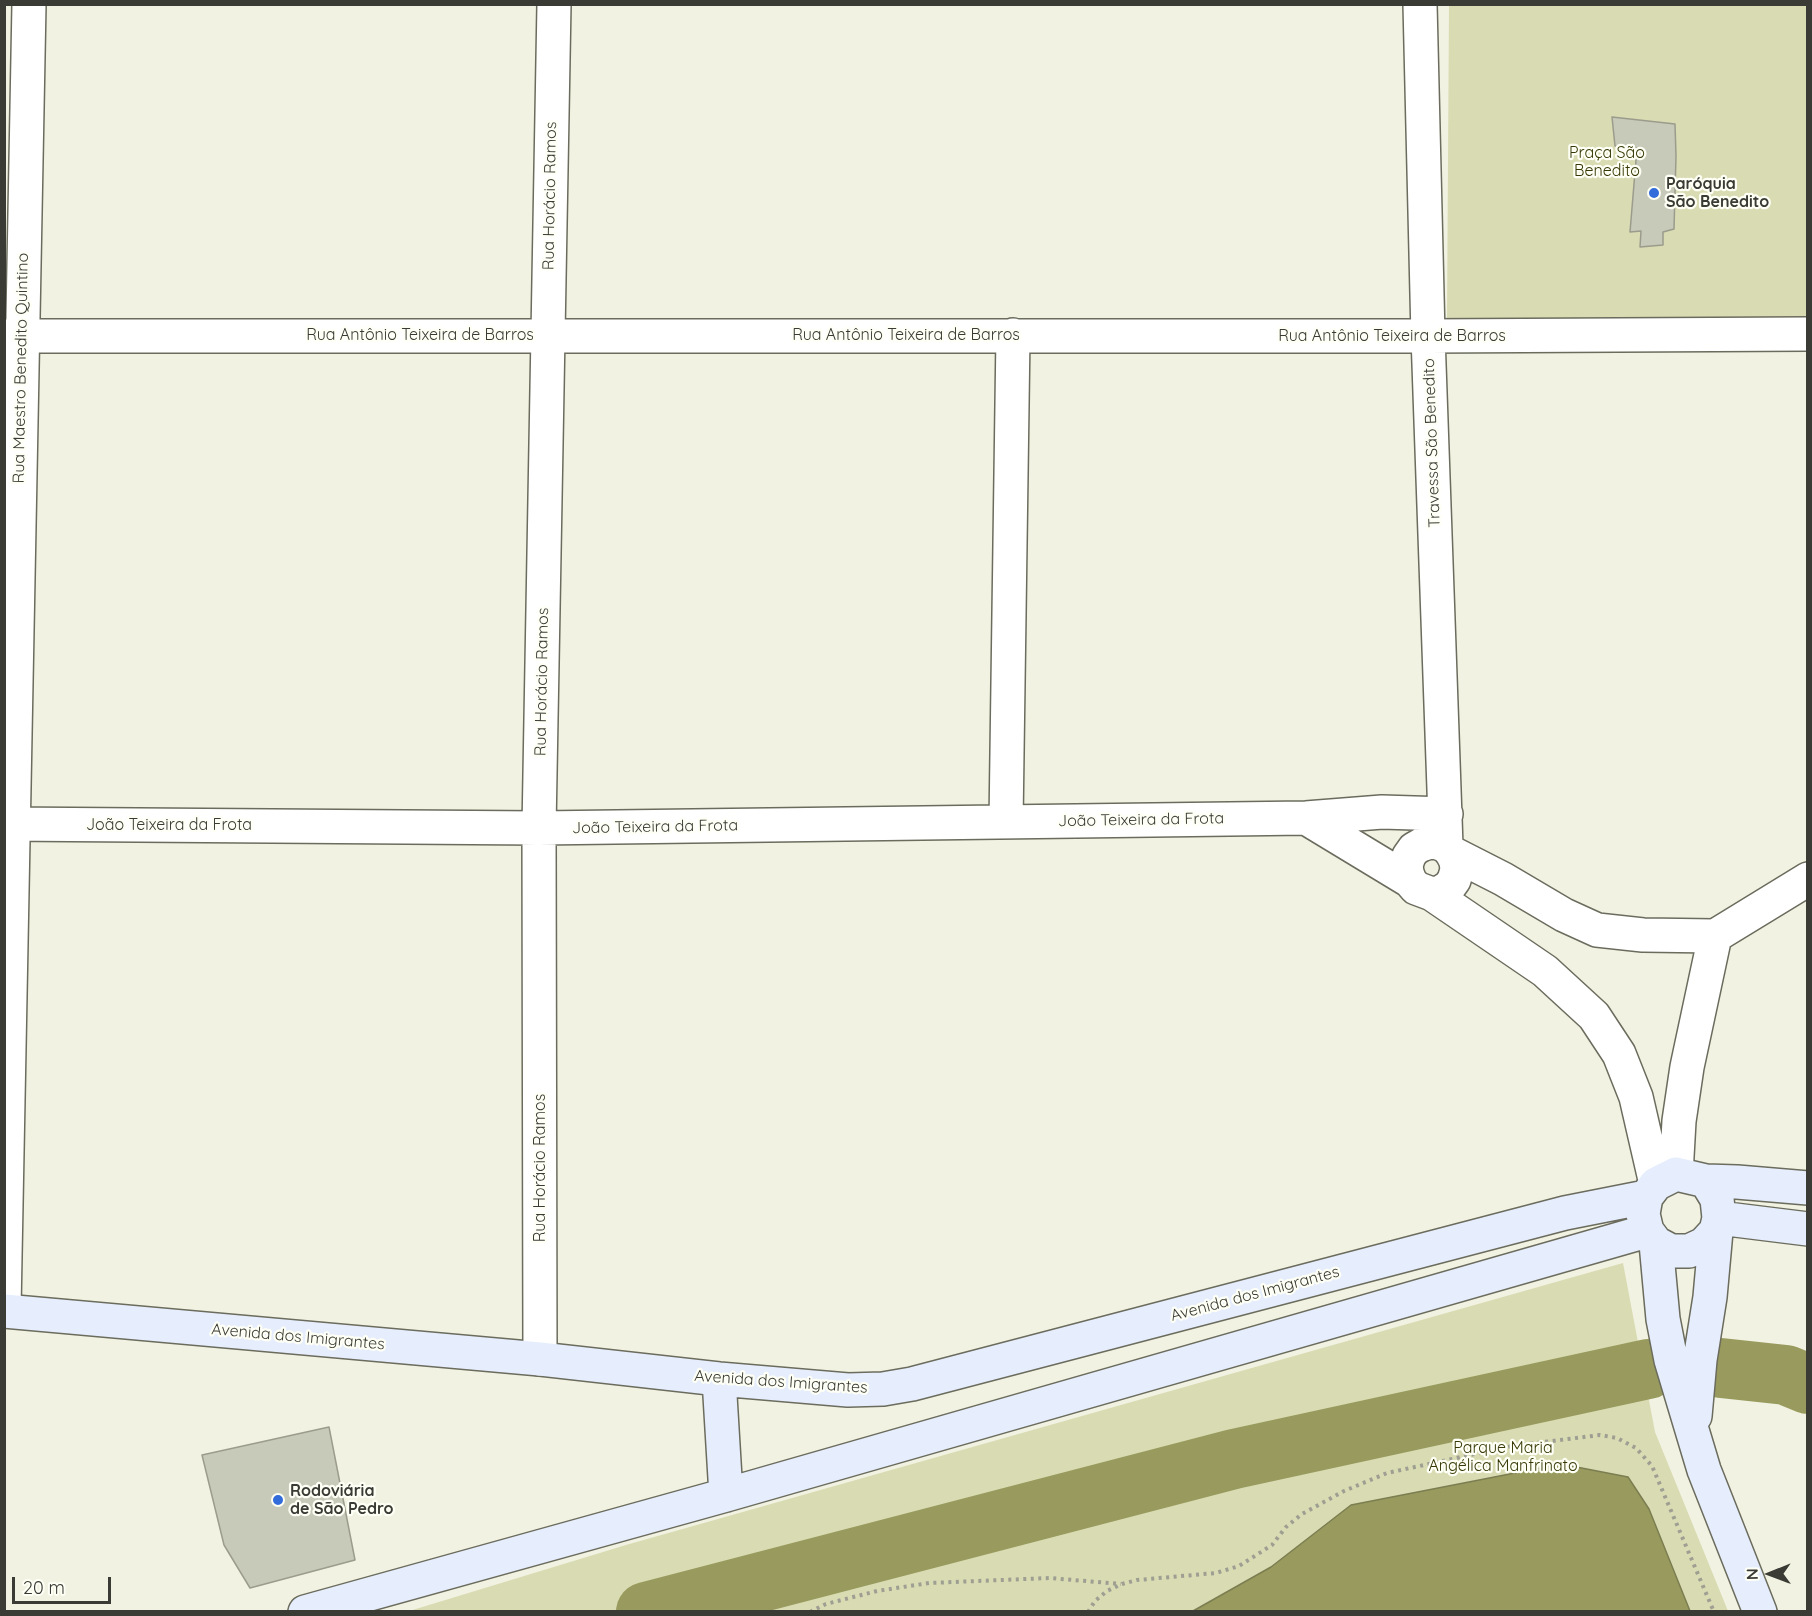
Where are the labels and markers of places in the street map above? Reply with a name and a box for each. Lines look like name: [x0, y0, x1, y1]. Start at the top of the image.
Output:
place label: Paróquia São Benedito: [1666, 174, 1769, 212]
marker: Paróquia São Benedito: [1647, 186, 1661, 200]
place label: Rodoviária de São Pedro: [290, 1481, 394, 1519]
marker: Rodoviária de São Pedro: [271, 1493, 285, 1507]

